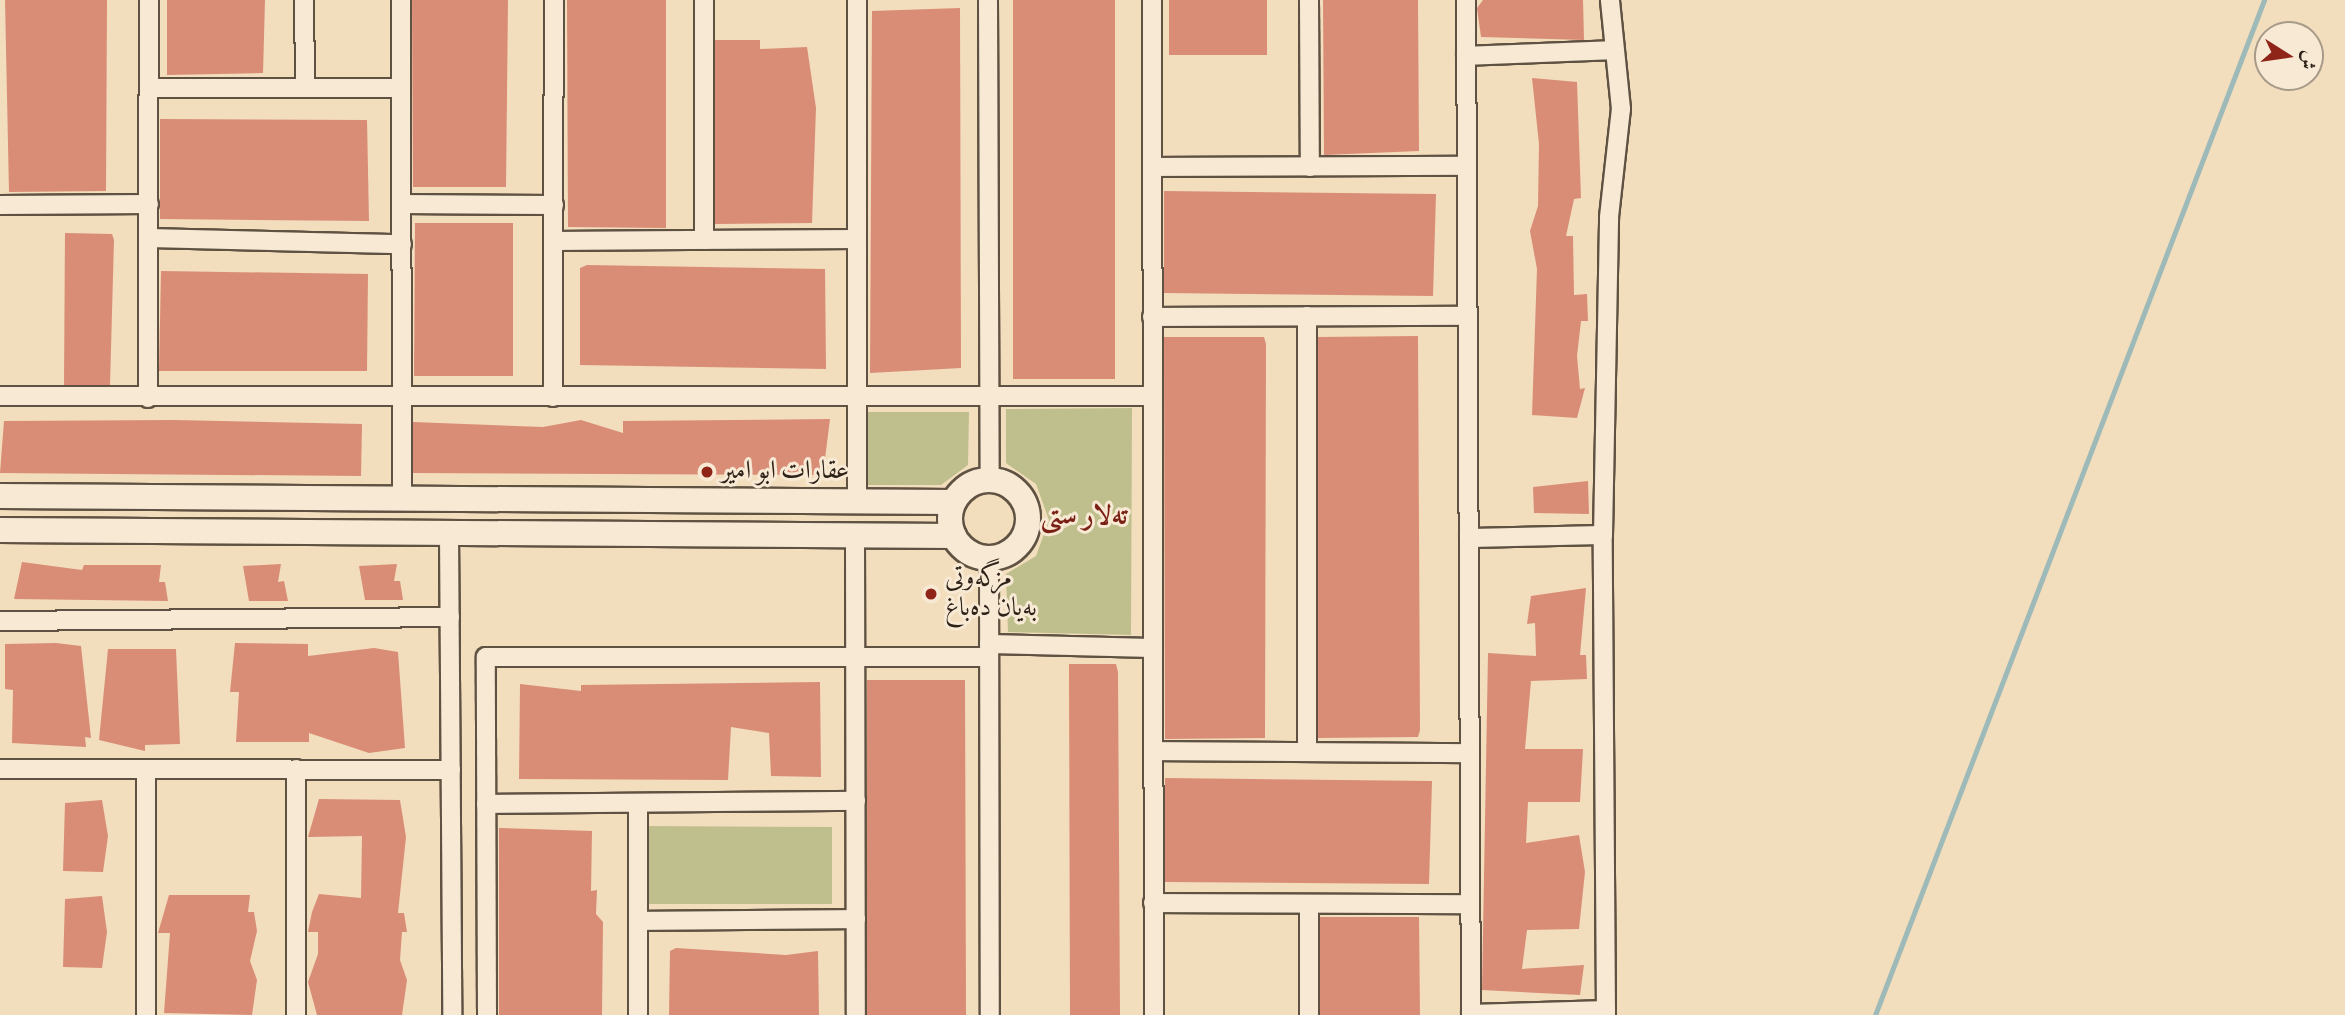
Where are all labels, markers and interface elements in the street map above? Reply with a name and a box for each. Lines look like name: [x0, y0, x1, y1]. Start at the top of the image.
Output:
north arrow: [2254, 21, 2324, 91]
text: ش: [2293, 48, 2322, 72]
place label: عقارات ابو امير: [721, 456, 849, 488]
marker: عقارات ابو امير: [699, 464, 715, 480]
district label: ته‌لار ستی: [1041, 500, 1127, 534]
place label: مزگەوتی بەیان دەباغ: [945, 563, 1037, 624]
marker: مزگەوتی بەیان دەباغ: [923, 586, 939, 602]

